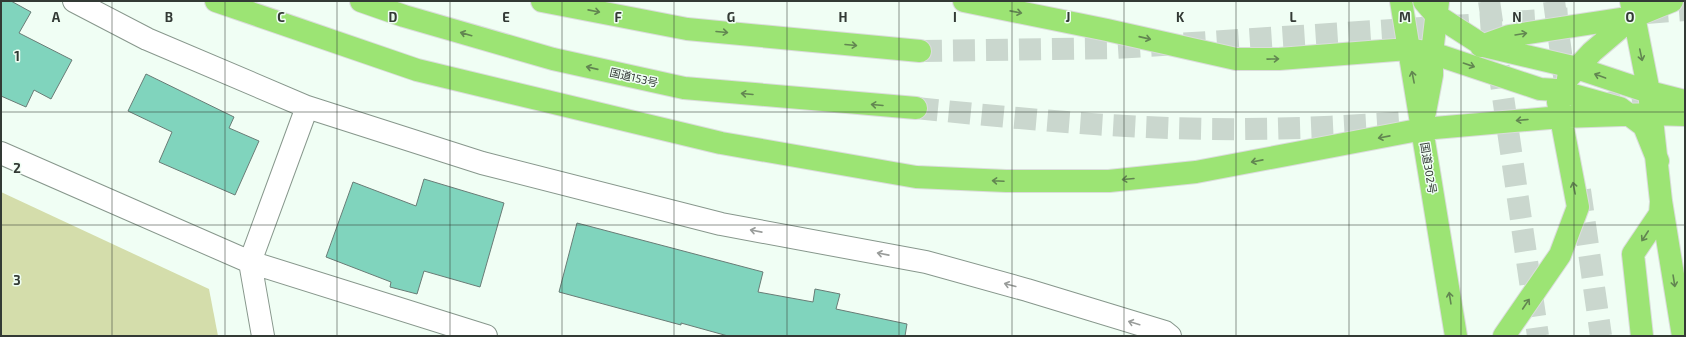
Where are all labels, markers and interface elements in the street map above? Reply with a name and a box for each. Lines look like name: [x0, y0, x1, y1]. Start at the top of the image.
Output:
one-way arrow: [587, 7, 600, 15]
one-way arrow: [1009, 8, 1022, 16]
text: A: [52, 9, 61, 25]
text: B: [165, 9, 173, 25]
text: C: [277, 9, 285, 25]
text: D: [389, 9, 398, 25]
text: E: [502, 9, 510, 25]
text: F: [614, 9, 622, 25]
text: G: [727, 9, 735, 25]
text: H: [839, 9, 848, 25]
text: I: [953, 9, 957, 25]
text: J: [1066, 9, 1070, 25]
text: K: [1176, 9, 1185, 25]
text: L: [1290, 9, 1297, 25]
text: M: [1399, 9, 1411, 25]
text: N: [1512, 9, 1522, 25]
text: O: [1626, 9, 1635, 25]
one-way arrow: [715, 29, 728, 36]
one-way arrow: [460, 30, 473, 37]
one-way arrow: [1514, 30, 1527, 38]
one-way arrow: [1138, 35, 1151, 43]
one-way arrow: [844, 41, 857, 48]
text: 1: [14, 48, 20, 64]
one-way arrow: [1637, 48, 1645, 61]
one-way arrow: [1266, 55, 1279, 62]
one-way arrow: [1462, 62, 1475, 69]
one-way arrow: [586, 63, 599, 71]
street label: 国道153号: [608, 65, 660, 89]
one-way arrow: [1409, 71, 1417, 84]
one-way arrow: [1594, 72, 1606, 80]
one-way arrow: [741, 90, 754, 97]
one-way arrow: [871, 101, 884, 108]
one-way arrow: [1516, 116, 1529, 124]
one-way arrow: [1378, 133, 1391, 141]
street label: 国道302号: [1419, 141, 1439, 195]
one-way arrow: [1250, 157, 1263, 165]
text: 2: [13, 160, 21, 176]
one-way arrow: [1122, 175, 1135, 182]
one-way arrow: [992, 177, 1005, 184]
one-way arrow: [1570, 182, 1578, 195]
one-way arrow: [750, 226, 763, 234]
one-way arrow: [1641, 230, 1649, 241]
one-way arrow: [877, 250, 890, 258]
text: 3: [13, 272, 21, 288]
one-way arrow: [1670, 274, 1678, 287]
one-way arrow: [1003, 281, 1016, 288]
one-way arrow: [1446, 291, 1454, 304]
one-way arrow: [1522, 299, 1530, 310]
one-way arrow: [1128, 319, 1141, 326]

